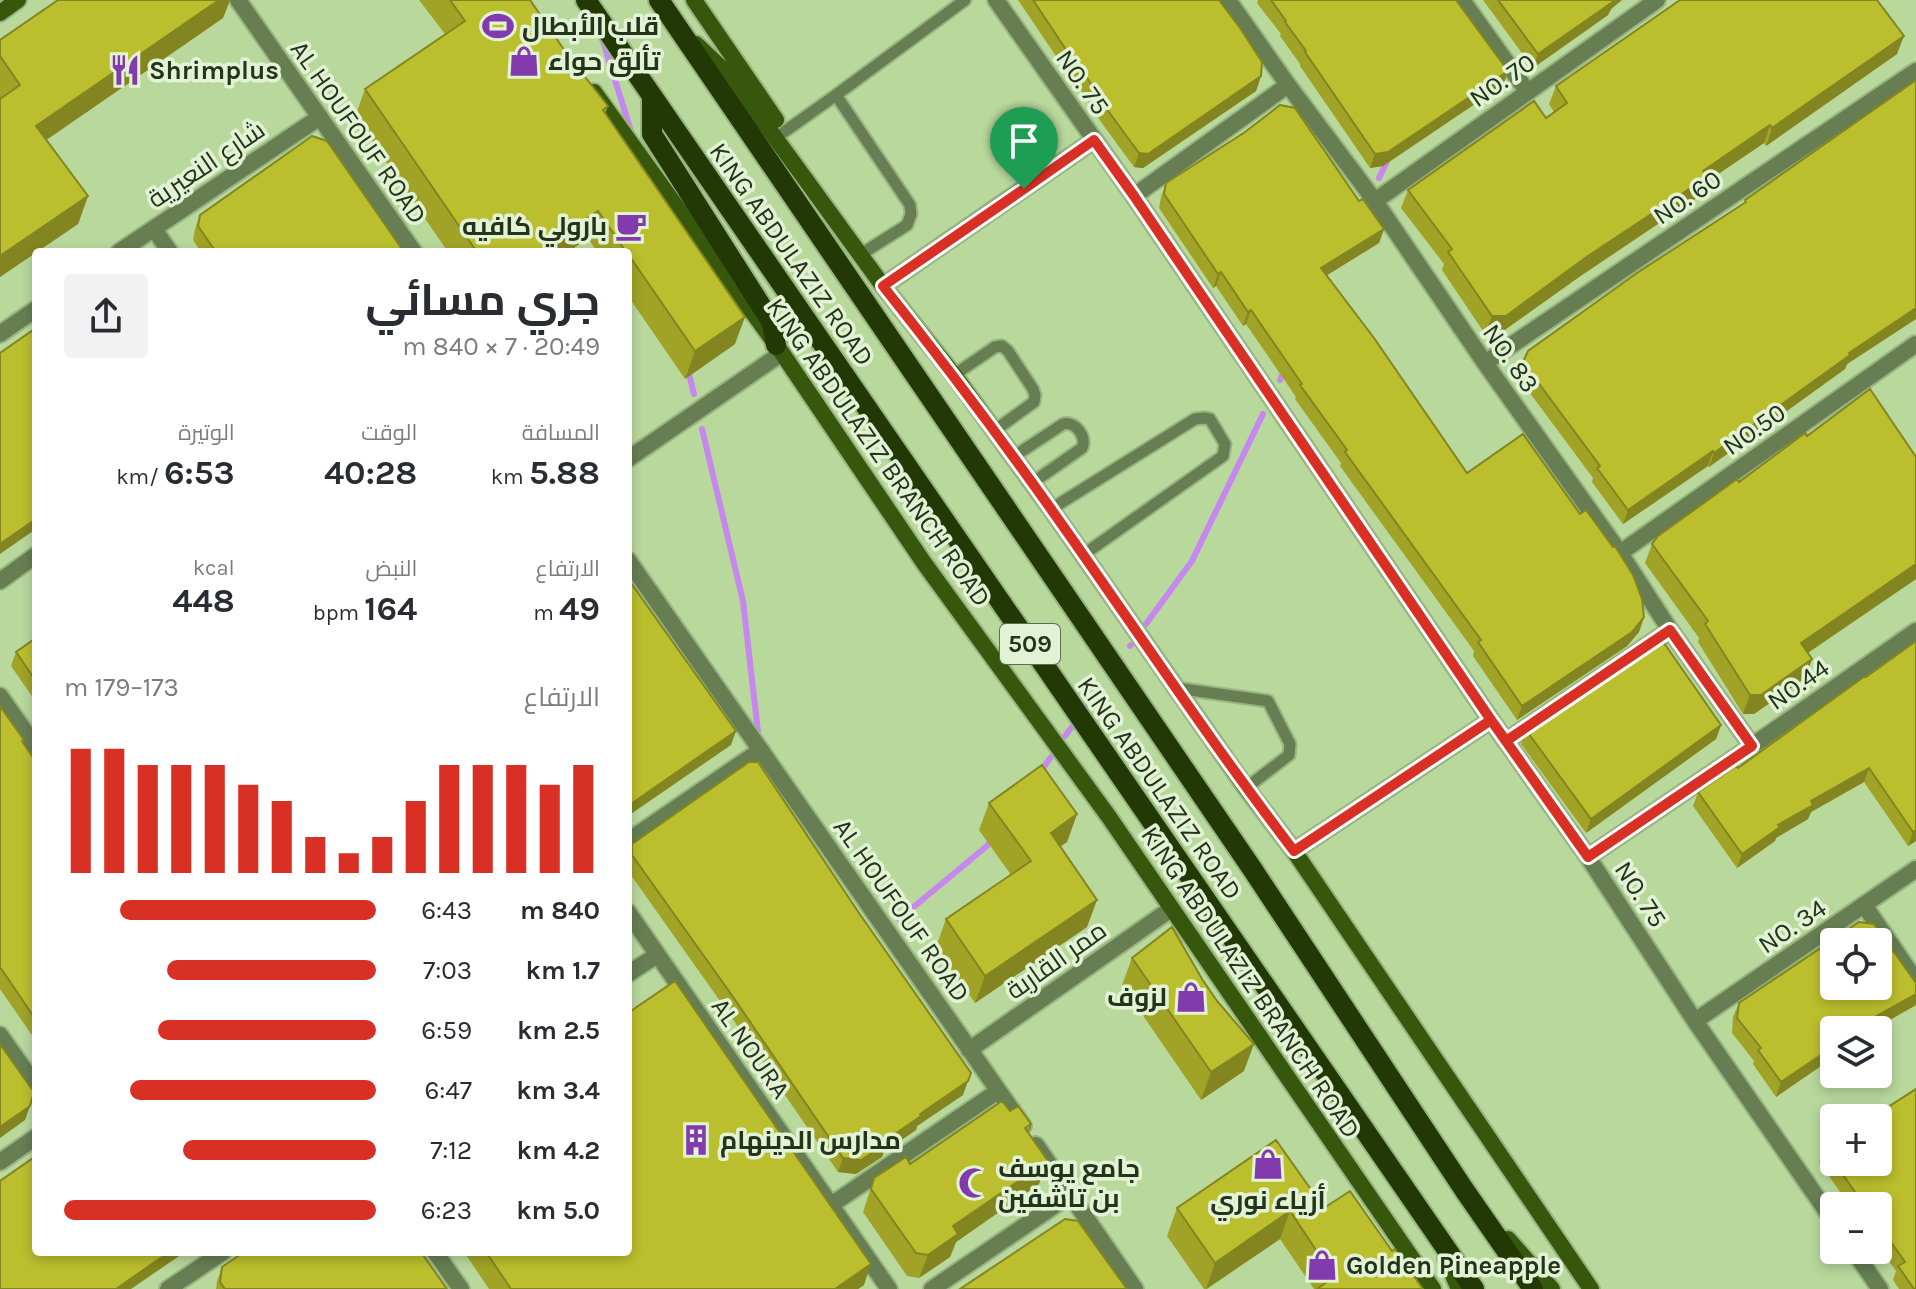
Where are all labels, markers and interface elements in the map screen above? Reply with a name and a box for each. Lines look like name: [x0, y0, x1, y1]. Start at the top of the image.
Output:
sports icon: قلب الأبطال: [481, 9, 515, 43]
place label: قلب الأبطال: [522, 11, 659, 42]
street label: AL HOUFOUF ROAD: [284, 35, 433, 230]
shop icon: تألق حواء: [507, 44, 541, 78]
place label: تألق حواء: [548, 44, 661, 77]
street label: NO. 75: [1049, 44, 1116, 121]
street label: NO. 70: [1463, 47, 1541, 114]
restaurant icon: Shrimplus: [108, 53, 142, 87]
place label: Shrimplus: [149, 55, 279, 86]
pin: [990, 107, 1058, 189]
street label: شارع النعيرية: [142, 114, 271, 216]
icon: arrive: [1002, 119, 1046, 163]
street label: KING ABDULAZIZ ROAD: [703, 137, 880, 372]
street label: NO. 60: [1647, 163, 1727, 231]
cafe icon: بارولي كافيه: [614, 209, 648, 243]
place label: بارولي كافيه: [462, 211, 607, 247]
button: share: [64, 274, 148, 358]
text: جري مسائي: [365, 275, 600, 326]
street label: KING ABDULAZIZ BRANCH ROAD: [760, 292, 997, 612]
street label: NO. 83: [1476, 318, 1545, 399]
text: 20:49 · 7 × 840 m: [402, 331, 600, 362]
street label: NO.50: [1717, 397, 1792, 462]
text: الوتيرة: [178, 420, 235, 446]
text: الوقت: [361, 420, 417, 446]
text: المسافة: [522, 420, 600, 446]
text: 6:53: [164, 453, 235, 493]
text: 40:28: [324, 453, 417, 493]
text: 5.88: [529, 453, 600, 493]
text: /km: [116, 464, 164, 490]
text: km: [491, 464, 529, 490]
text: kcal: [193, 555, 235, 581]
text: النبض: [366, 556, 417, 582]
text: الارتفاع: [536, 556, 600, 582]
text: 448: [172, 581, 235, 621]
text: 164: [364, 589, 417, 629]
text: 49: [559, 589, 600, 629]
text: bpm: [313, 600, 364, 626]
text: m: [533, 600, 559, 626]
road number: 509: [1000, 624, 1060, 664]
street label: NO.44: [1761, 652, 1835, 717]
street label: KING ABDULAZIZ ROAD: [1071, 671, 1248, 906]
text: 173–179 m: [64, 672, 179, 703]
text: الارتفاع: [524, 682, 600, 713]
street label: AL HOUFOUF ROAD: [827, 813, 976, 1008]
street label: KING ABDULAZIZ BRANCH ROAD: [1134, 820, 1367, 1144]
street label: NO. 75: [1608, 856, 1673, 933]
street label: NO. 34: [1752, 893, 1832, 960]
text: 6:43: [421, 895, 472, 926]
text: 840 m: [520, 895, 600, 926]
street label: ممر القاربة: [1000, 915, 1112, 1006]
map controls: [1820, 928, 1892, 1264]
button: locate: [1820, 928, 1892, 1000]
text: 7:03: [423, 955, 472, 986]
text: 1.7 km: [526, 955, 600, 986]
shop icon: لزوف: [1174, 980, 1208, 1014]
place label: لزوف: [1107, 982, 1167, 1013]
street label: AL NOURA: [705, 992, 796, 1105]
text: 6:59: [421, 1015, 472, 1046]
text: 2.5 km: [517, 1015, 600, 1046]
button: layers: [1820, 1016, 1892, 1088]
text: 6:47: [424, 1075, 472, 1106]
text: 3.4 km: [516, 1075, 600, 1106]
button: +: [1820, 1104, 1892, 1176]
building icon: مدارس الدينهام: [679, 1123, 713, 1157]
place label: مدارس الدينهام: [720, 1125, 901, 1158]
text: 7:12: [430, 1135, 472, 1166]
text: 4.2 km: [517, 1135, 600, 1166]
shop icon: أزياء نوري: [1251, 1147, 1285, 1181]
place label: جامع يوسف بن تاشفين: [998, 1153, 1140, 1214]
mosque icon: جامع يوسف بن تاشفين: [957, 1166, 991, 1200]
place label: أزياء نوري: [1210, 1183, 1326, 1221]
button: −: [1820, 1192, 1892, 1264]
text: 6:23: [421, 1195, 472, 1226]
text: 5.0 km: [516, 1195, 600, 1226]
shop icon: Golden Pineapple: [1305, 1248, 1339, 1282]
place label: Golden Pineapple: [1346, 1250, 1561, 1281]

